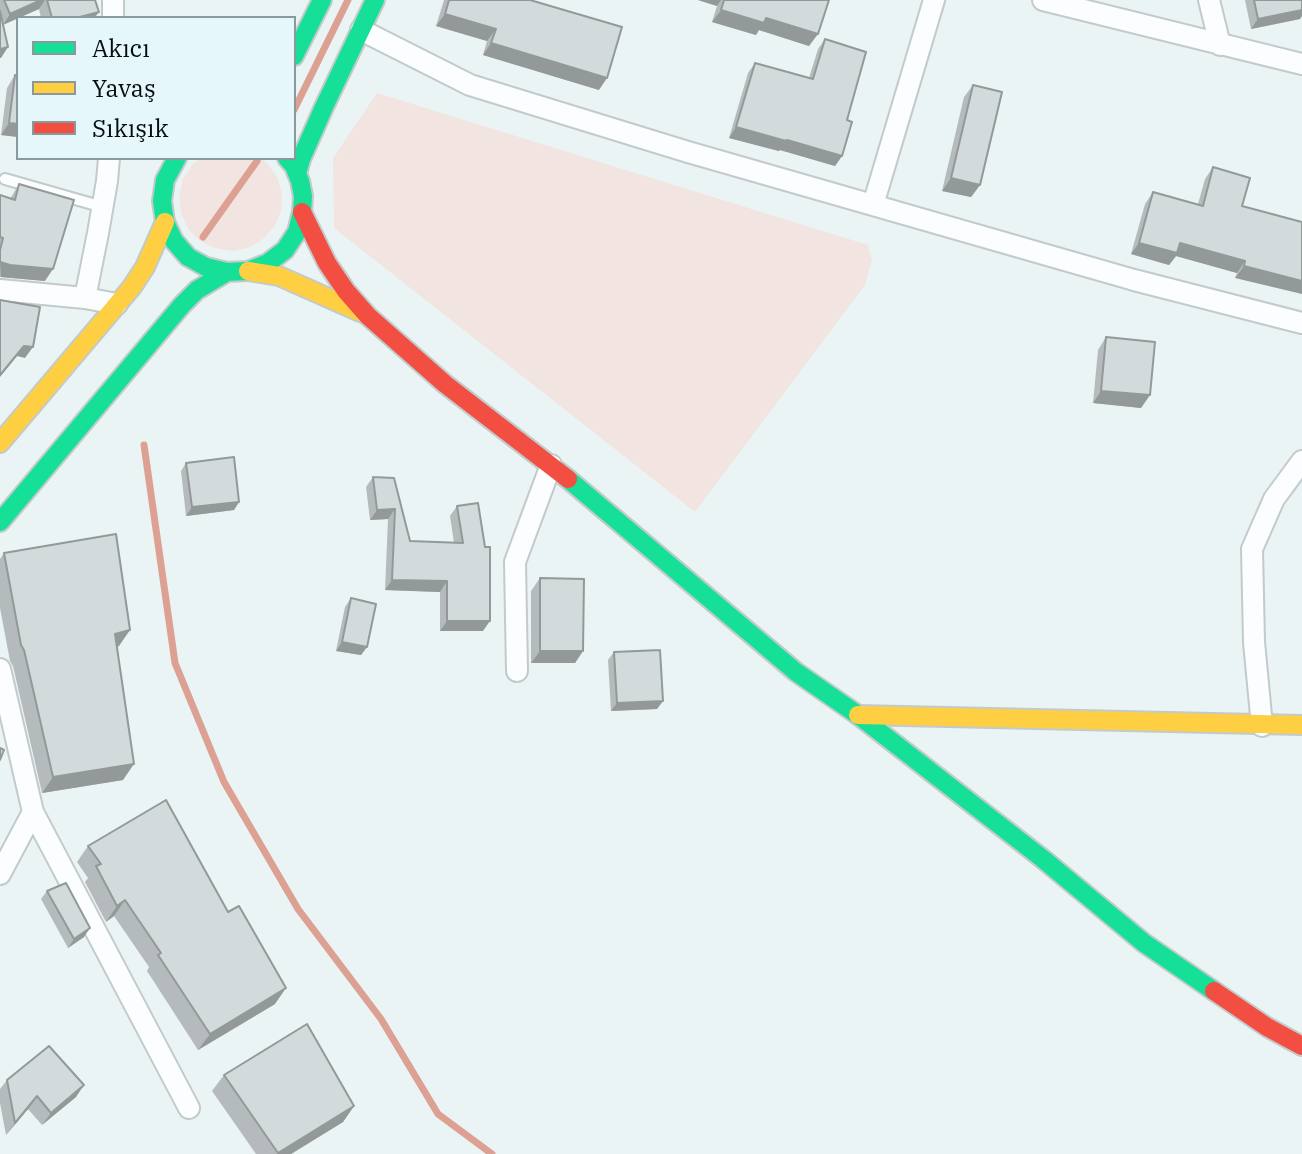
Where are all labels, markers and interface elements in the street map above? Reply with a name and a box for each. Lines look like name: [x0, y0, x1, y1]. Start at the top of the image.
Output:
legend: [16, 16, 296, 160]
text: Akıcı: [92, 32, 150, 64]
text: Yavaş: [92, 72, 156, 104]
text: Sıkışık: [92, 112, 169, 144]

